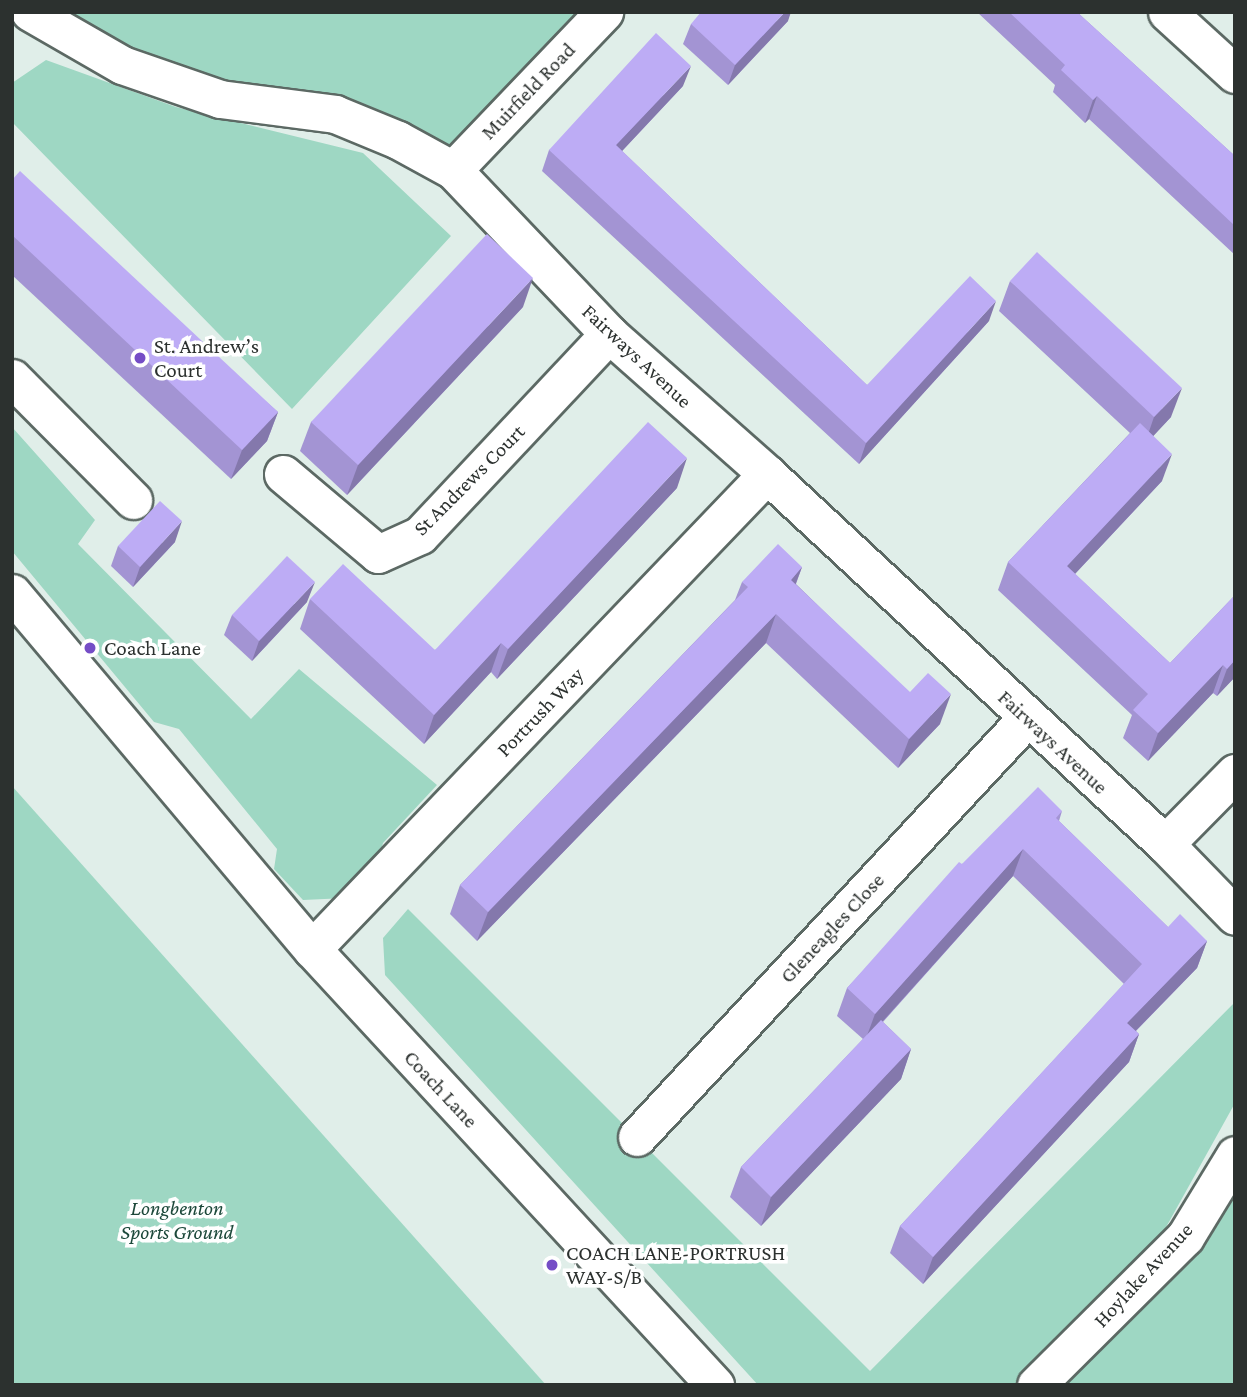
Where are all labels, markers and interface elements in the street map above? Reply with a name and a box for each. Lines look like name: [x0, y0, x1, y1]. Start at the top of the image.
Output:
street label: Muirfield Road: [476, 37, 580, 145]
street label: Fairways Avenue: [577, 299, 697, 413]
place label: St. Andrew’s Court: [154, 333, 259, 383]
marker: St. Andrew’s Court: [132, 350, 148, 366]
street label: St Andrews Court: [408, 419, 530, 541]
place label: Coach Lane: [104, 635, 201, 661]
marker: Coach Lane: [82, 640, 98, 656]
street label: Portrush Way: [491, 662, 589, 762]
street label: Fairways Avenue: [993, 685, 1113, 799]
street label: Gleneagles Close: [775, 868, 889, 988]
street label: Coach Lane: [399, 1045, 483, 1133]
park label: Longbenton Sports Ground: [121, 1195, 233, 1245]
street label: Hoylake Avenue: [1088, 1217, 1198, 1333]
place label: COACH LANE-PORTRUSH WAY-S/B: [566, 1240, 785, 1290]
marker: COACH LANE-PORTRUSH WAY-S/B: [544, 1257, 560, 1273]

